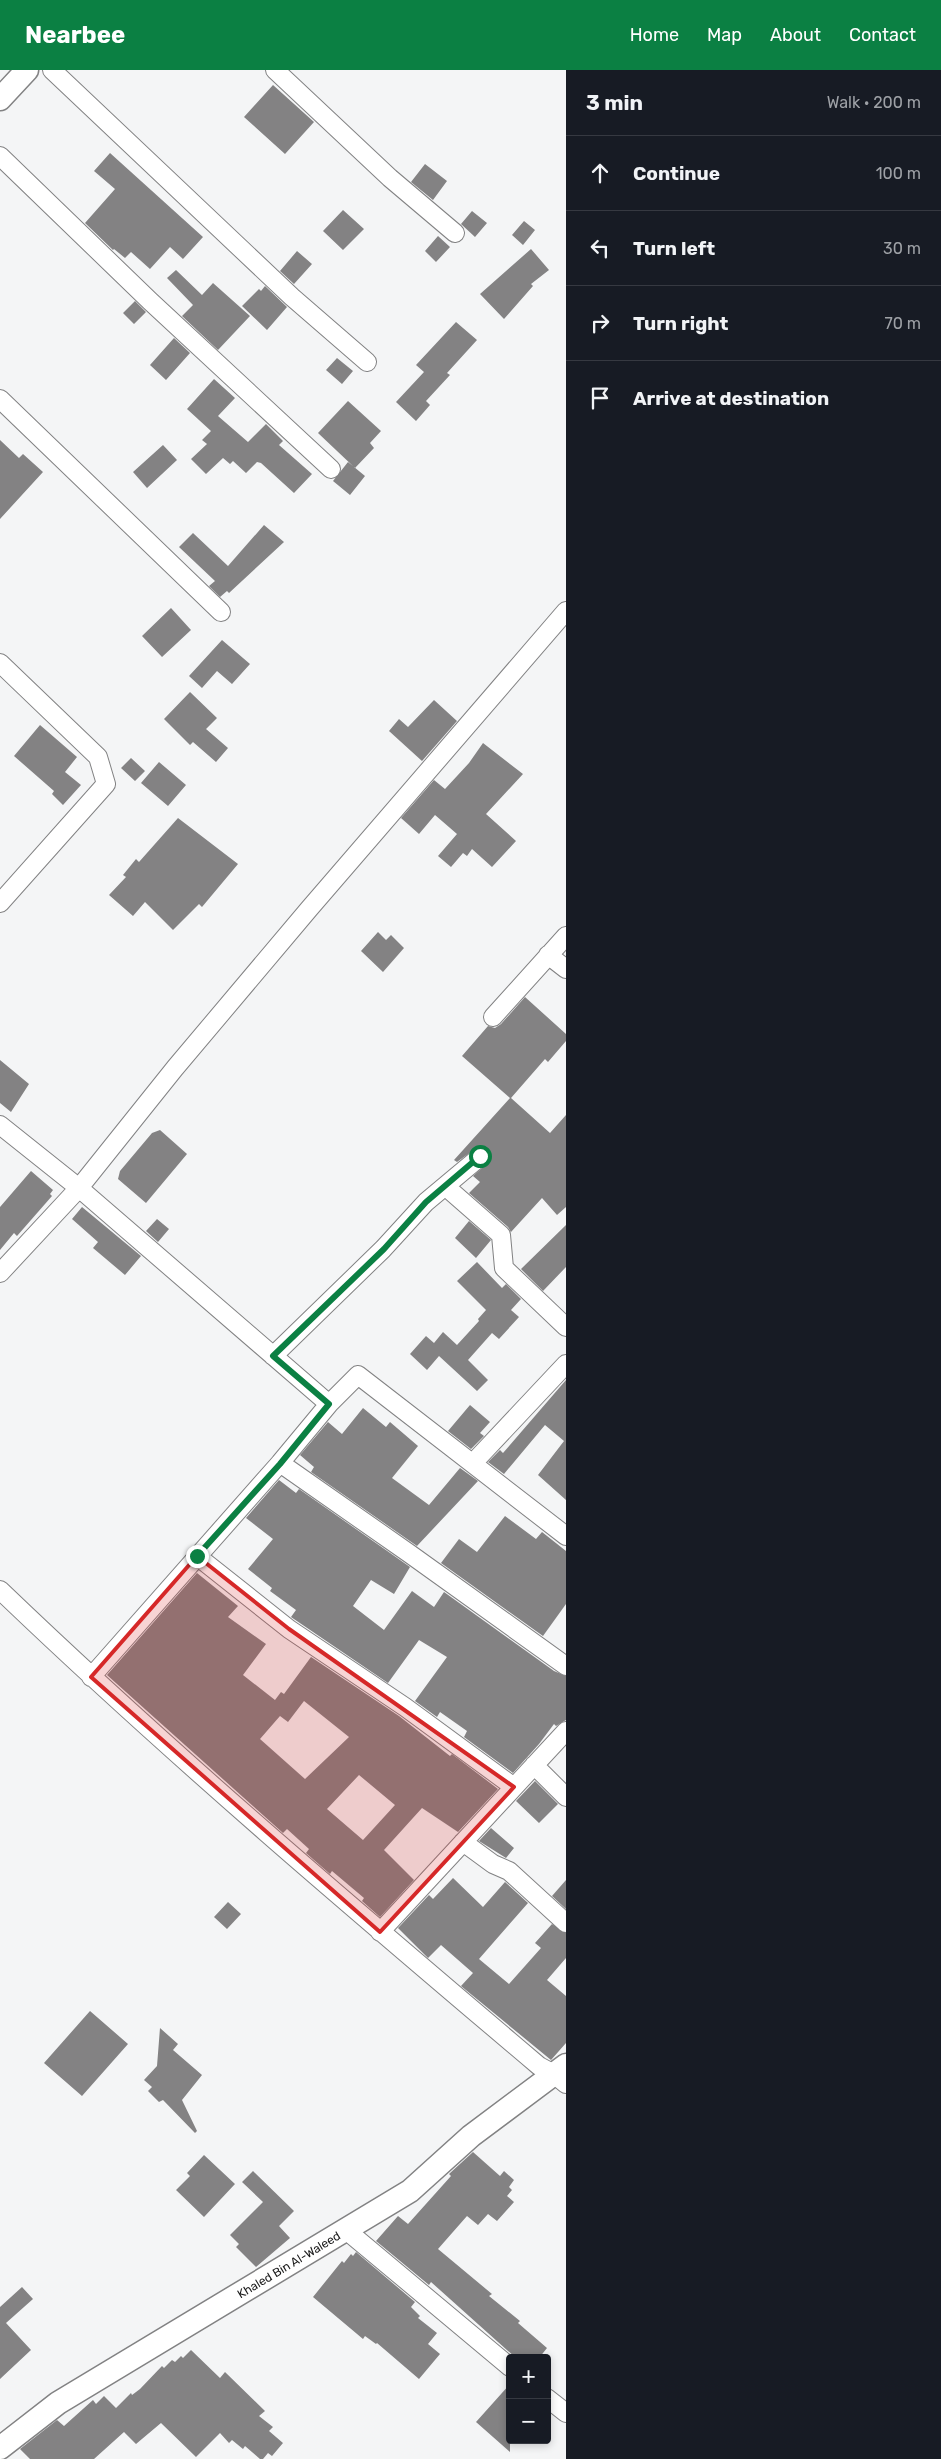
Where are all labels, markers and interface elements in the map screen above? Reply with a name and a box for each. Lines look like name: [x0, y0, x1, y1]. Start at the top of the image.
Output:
text: Nearbee: [25, 21, 125, 49]
text: Home: [630, 24, 679, 46]
text: Map: [707, 24, 742, 46]
text: About: [770, 24, 821, 46]
text: Contact: [849, 24, 916, 46]
text: 3 min: [586, 90, 643, 115]
text: Walk · 200 m: [827, 93, 921, 112]
icon: ahead: [586, 159, 614, 187]
text: Continue: [633, 162, 720, 185]
text: 100 m: [876, 164, 921, 183]
icon: left: [586, 234, 614, 262]
text: Turn left: [633, 237, 715, 260]
text: 30 m: [883, 239, 921, 258]
icon: right: [586, 309, 614, 337]
text: Turn right: [633, 312, 728, 335]
text: 70 m: [884, 314, 921, 333]
icon: arrive: [586, 384, 614, 412]
text: Arrive at destination: [633, 387, 829, 410]
route start: [469, 1145, 492, 1168]
route end: [186, 1545, 209, 1568]
street label: Khaled Bin Al-Waleed: [235, 2229, 343, 2301]
map controls: [506, 2354, 551, 2444]
button: +: [506, 2354, 551, 2399]
button: −: [506, 2399, 551, 2444]

